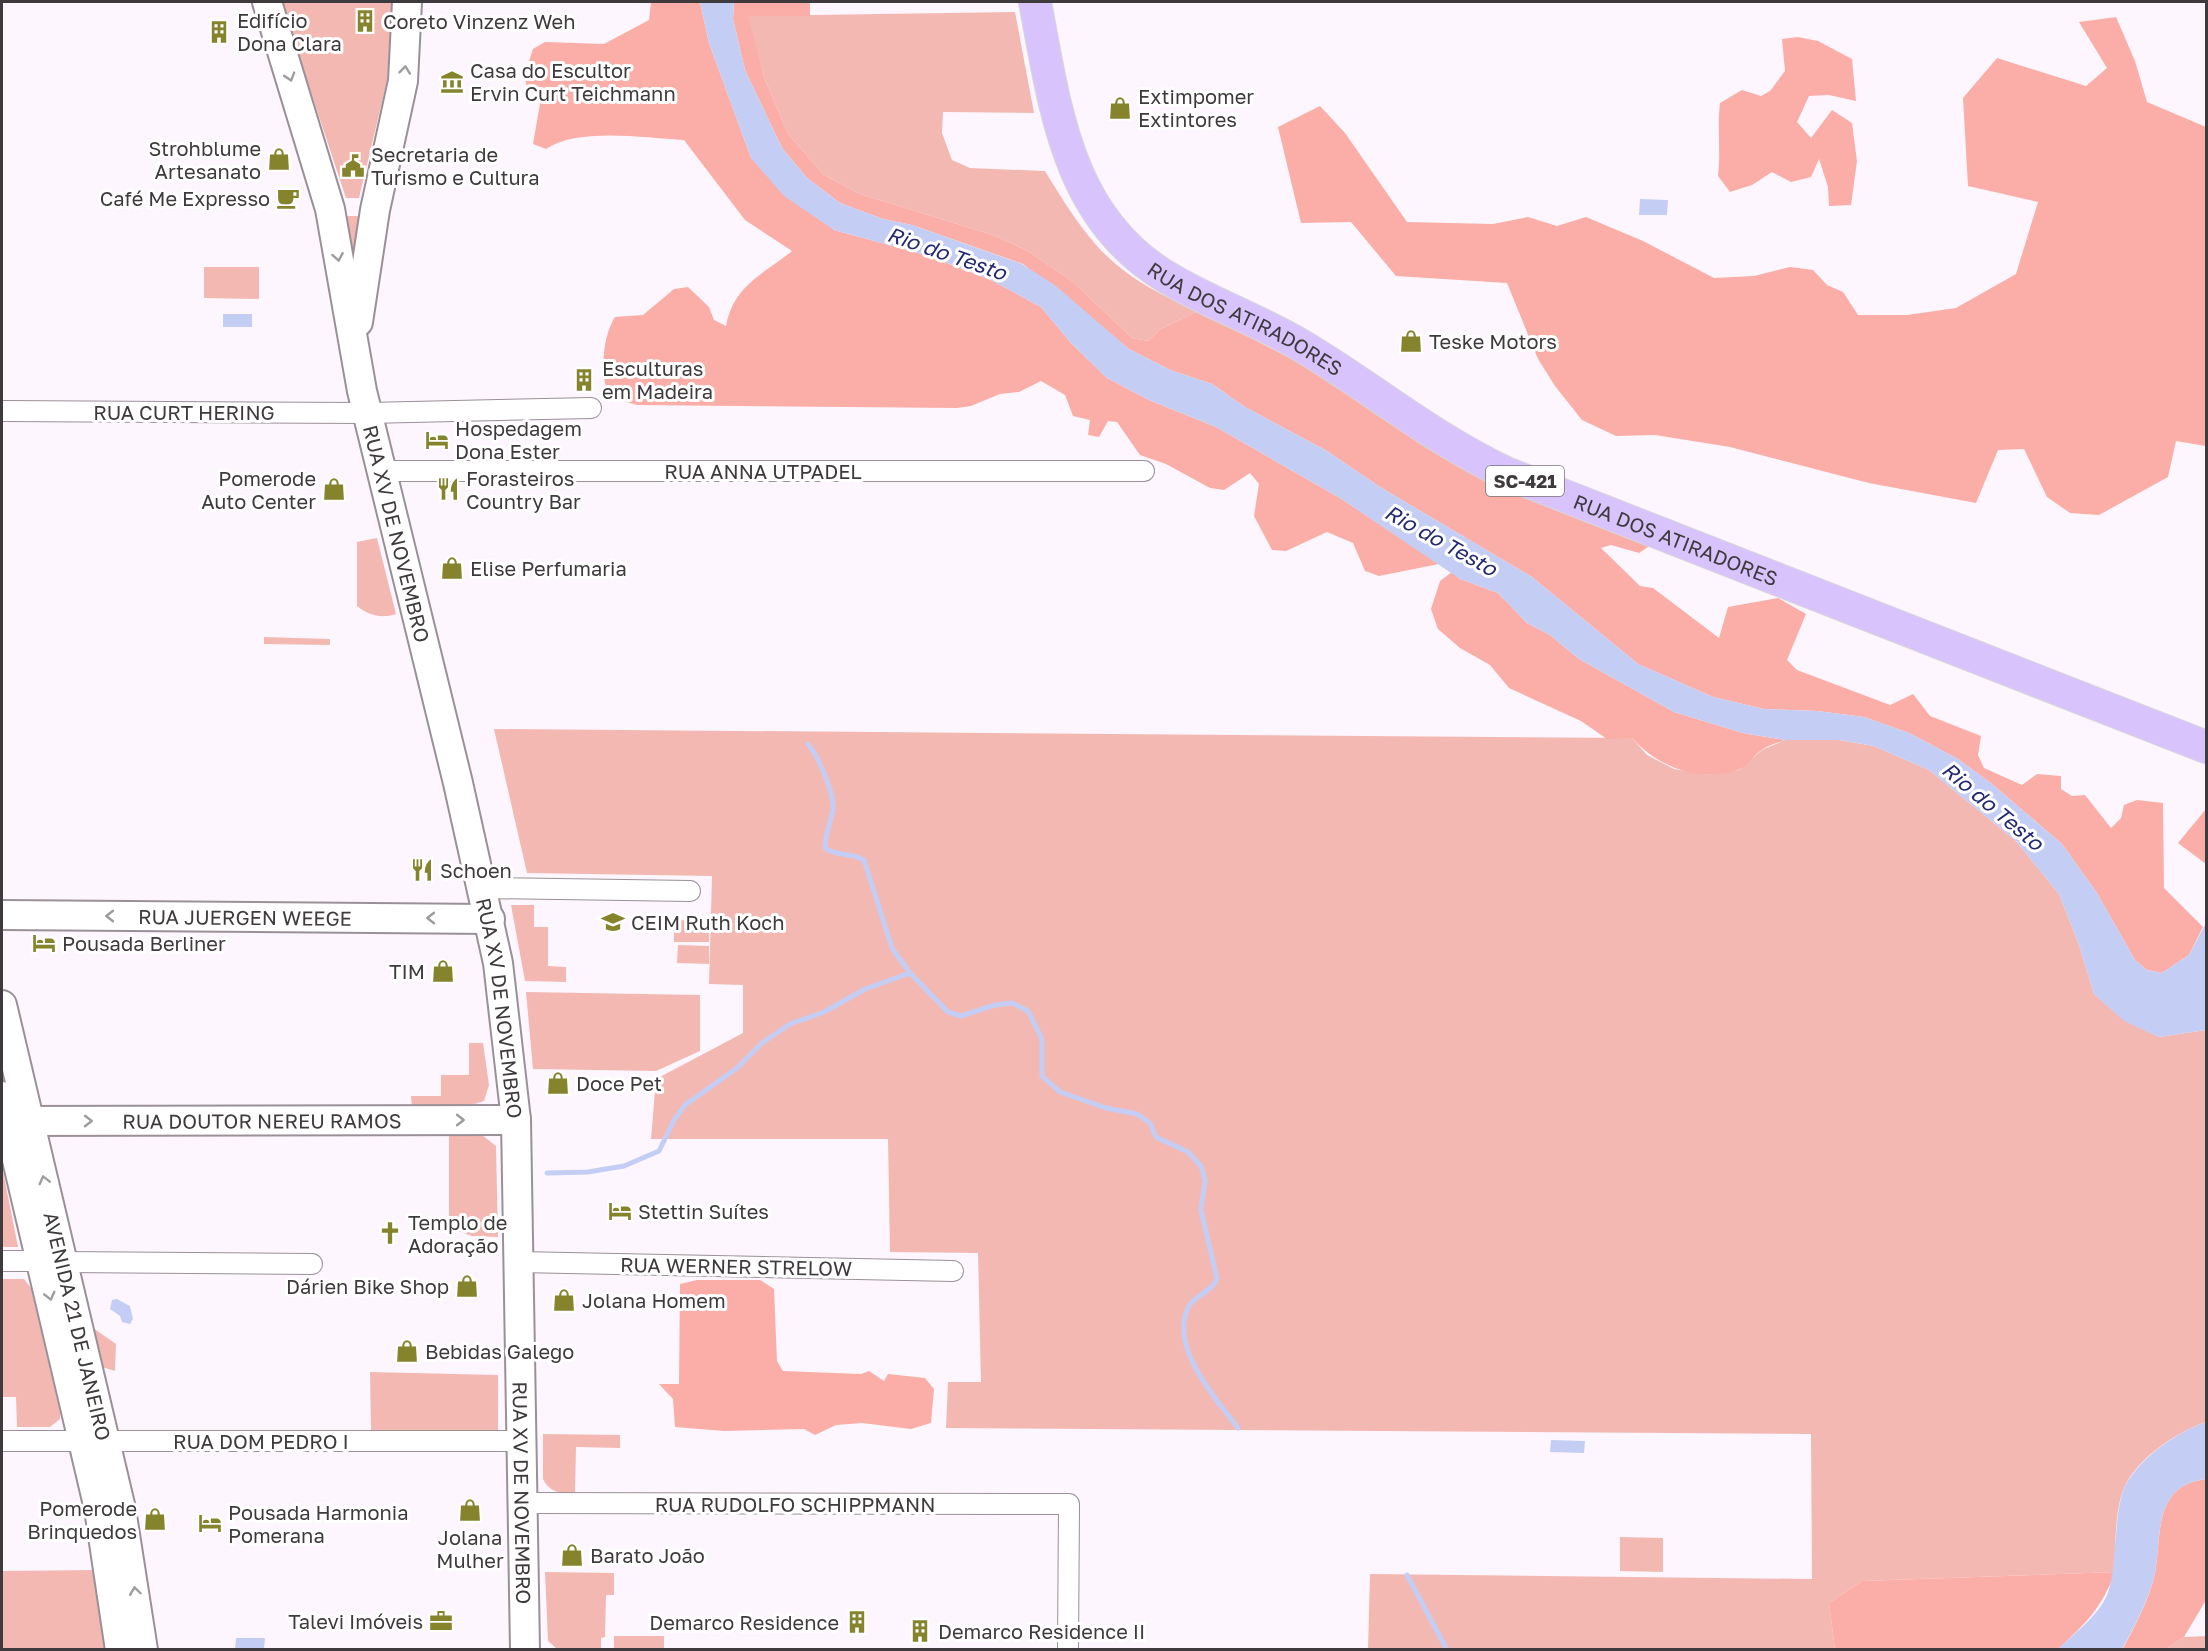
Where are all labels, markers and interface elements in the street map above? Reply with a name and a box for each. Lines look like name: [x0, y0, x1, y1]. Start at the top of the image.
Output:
place label: Edifício Dona Clara: [237, 8, 342, 55]
building icon: Coreto Vinzenz Weh: [352, 8, 378, 34]
place label: Coreto Vinzenz Weh: [383, 9, 575, 33]
building icon: Edifício Dona Clara: [206, 19, 232, 45]
place label: Casa do Escultor Ervin Curt Teichmann: [470, 58, 676, 105]
one-way arrow: [398, 66, 410, 75]
museum icon: Casa do Escultor Ervin Curt Teichmann: [439, 69, 465, 95]
one-way arrow: [283, 71, 295, 82]
place label: Extimpomer Extintores: [1138, 84, 1254, 131]
shop icon: Extimpomer Extintores: [1107, 95, 1133, 121]
place label: Strohblume Artesanato: [149, 136, 261, 183]
place label: Secretaria de Turismo e Cultura: [371, 142, 539, 189]
shop icon: Strohblume Artesanato: [266, 146, 292, 172]
public building icon: Secretaria de Turismo e Cultura: [340, 153, 366, 179]
cafe icon: Café Me Expresso: [275, 185, 301, 211]
place label: Café Me Expresso: [100, 186, 270, 210]
water label: Rio do Testo: [884, 221, 1011, 286]
one-way arrow: [331, 252, 344, 262]
street label: RUA DOS ATIRADORES: [1143, 256, 1347, 380]
shop icon: Teske Motors: [1398, 328, 1424, 354]
place label: Teske Motors: [1429, 329, 1557, 353]
place label: Esculturas em Madeira: [602, 356, 713, 403]
building icon: Esculturas em Madeira: [571, 367, 597, 393]
street label: RUA CURT HERING: [93, 400, 275, 424]
place label: Hospedagem Dona Ester: [455, 416, 582, 463]
street label: RUA XV DE NOVEMBRO: [359, 422, 435, 645]
hotel icon: Hospedagem Dona Ester: [424, 427, 450, 453]
street label: RUA ANNA UTPADEL: [664, 459, 862, 483]
place label: Pomerode Auto Center: [201, 466, 316, 513]
place label: Forasteiros Country Bar: [466, 466, 581, 513]
road number: SC-421: [1486, 466, 1564, 496]
shop icon: Pomerode Auto Center: [321, 476, 347, 502]
restaurant icon: Forasteiros Country Bar: [435, 476, 461, 502]
street label: RUA DOS ATIRADORES: [1570, 489, 1782, 590]
water label: Rio do Testo: [1380, 499, 1503, 582]
shop icon: Elise Perfumaria: [439, 555, 465, 581]
place label: Elise Perfumaria: [470, 556, 627, 580]
water label: Rio do Testo: [1937, 756, 2050, 857]
restaurant icon: Schoen: [409, 857, 435, 883]
place label: Schoen: [440, 858, 512, 882]
street label: RUA XV DE NOVEMBRO: [472, 895, 528, 1120]
street label: RUA JUERGEN WEEGE: [138, 904, 352, 930]
school or university icon: CEIM Ruth Koch: [600, 909, 626, 935]
one-way arrow: [106, 910, 115, 922]
place label: CEIM Ruth Koch: [631, 910, 784, 934]
one-way arrow: [427, 912, 436, 924]
hotel icon: Pousada Berliner: [31, 930, 57, 956]
place label: Pousada Berliner: [62, 931, 226, 955]
shop icon: TIM: [430, 958, 456, 984]
place label: TIM: [389, 959, 425, 983]
shop icon: Doce Pet: [545, 1070, 571, 1096]
place label: Doce Pet: [576, 1071, 662, 1095]
street label: RUA DOUTOR NEREU RAMOS: [122, 1108, 402, 1133]
one-way arrow: [456, 1114, 465, 1126]
one-way arrow: [83, 1115, 92, 1127]
one-way arrow: [38, 1175, 51, 1185]
hotel icon: Stettin Suítes: [607, 1198, 633, 1224]
place label: Stettin Suítes: [638, 1199, 769, 1223]
street label: AVENIDA 21 DE JANEIRO: [39, 1209, 116, 1443]
place label: Templo de Adoração: [408, 1210, 507, 1257]
church icon: Templo de Adoração: [377, 1220, 403, 1246]
street label: RUA WERNER STRELOW: [620, 1252, 852, 1280]
shop icon: Dárien Bike Shop: [454, 1273, 480, 1299]
place label: Dárien Bike Shop: [286, 1274, 449, 1298]
shop icon: Jolana Homem: [551, 1287, 577, 1313]
place label: Jolana Homem: [582, 1288, 726, 1312]
one-way arrow: [42, 1290, 55, 1300]
shop icon: Bebidas Galego: [394, 1338, 420, 1364]
place label: Bebidas Galego: [425, 1339, 574, 1363]
street label: RUA XV DE NOVEMBRO: [508, 1381, 536, 1605]
street label: RUA DOM PEDRO I: [173, 1429, 349, 1453]
street label: RUA RUDOLFO SCHIPPMANN: [655, 1492, 935, 1516]
place label: Pomerode Brinquedos: [27, 1496, 137, 1543]
shop icon: Jolana Mulher: [457, 1497, 483, 1523]
place label: Pousada Harmonia Pomerana: [228, 1500, 408, 1547]
shop icon: Pomerode Brinquedos: [142, 1506, 168, 1532]
hotel icon: Pousada Harmonia Pomerana: [197, 1510, 223, 1536]
place label: Jolana Mulher: [436, 1525, 504, 1572]
shop icon: Barato João: [559, 1542, 585, 1568]
place label: Barato João: [590, 1543, 705, 1567]
one-way arrow: [130, 1587, 142, 1596]
office icon: Talevi Imóveis: [428, 1608, 454, 1634]
place label: Talevi Imóveis: [288, 1609, 423, 1633]
building icon: Demarco Residence: [844, 1609, 870, 1635]
place label: Demarco Residence: [649, 1610, 839, 1634]
building icon: Demarco Residence II: [907, 1618, 933, 1644]
place label: Demarco Residence II: [938, 1619, 1145, 1643]

